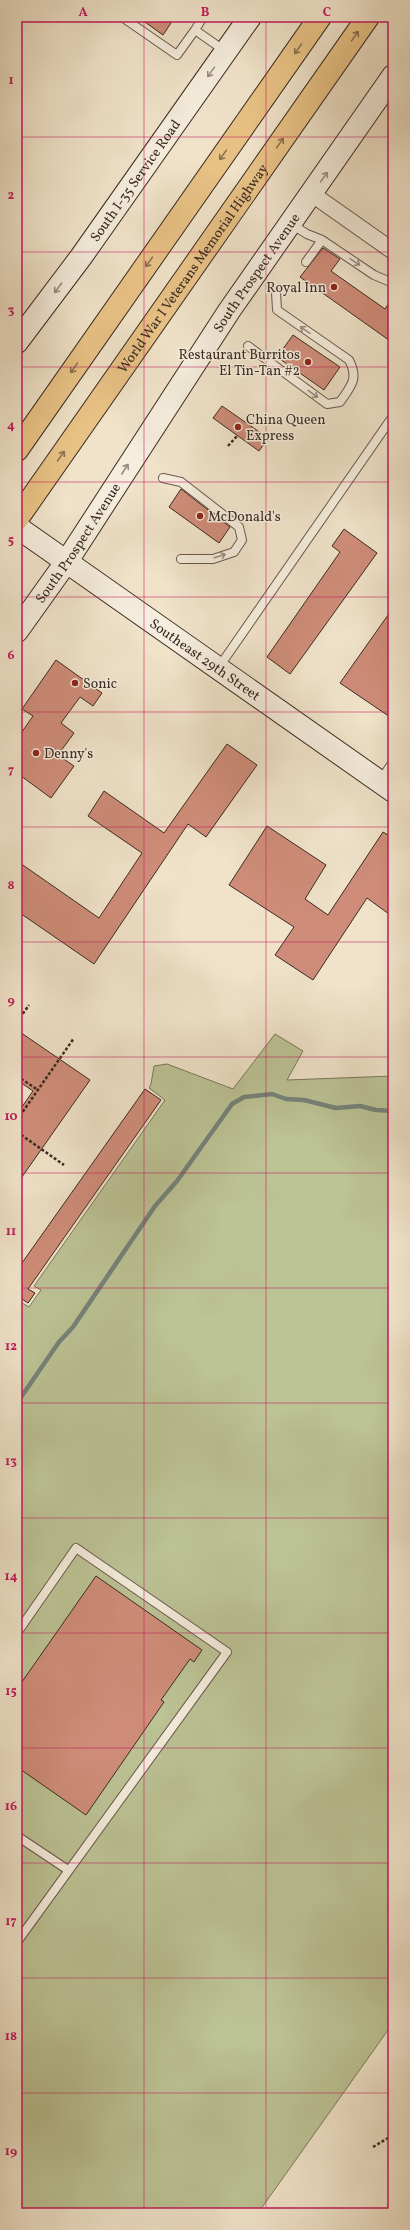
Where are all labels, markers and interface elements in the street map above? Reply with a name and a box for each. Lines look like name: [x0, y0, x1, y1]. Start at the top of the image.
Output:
text: A: [78, 4, 88, 22]
text: B: [201, 4, 210, 22]
text: C: [323, 4, 331, 22]
one-way arrow: [351, 31, 359, 42]
one-way arrow: [294, 43, 302, 54]
one-way arrow: [207, 66, 215, 77]
text: 1: [8, 72, 14, 90]
street label: South I-35 Service Road: [86, 116, 186, 246]
one-way arrow: [276, 138, 284, 149]
one-way arrow: [219, 150, 227, 161]
street label: World War I Veterans Memorial Highway: [114, 160, 274, 377]
one-way arrow: [320, 171, 328, 182]
text: 2: [8, 187, 15, 205]
street label: South Prospect Avenue: [210, 210, 306, 337]
one-way arrow: [145, 256, 153, 267]
one-way arrow: [349, 258, 360, 266]
place label: Royal Inn: [266, 279, 326, 298]
marker: Royal Inn: [329, 282, 339, 292]
one-way arrow: [53, 283, 62, 294]
text: 3: [8, 302, 15, 320]
one-way arrow: [300, 326, 311, 334]
place label: Restaurant Burritos El Tin-Tan #2: [179, 346, 300, 381]
marker: Restaurant Burritos El Tin-Tan #2: [303, 357, 313, 367]
one-way arrow: [70, 363, 78, 374]
one-way arrow: [307, 390, 318, 398]
place label: China Queen Express: [246, 411, 326, 446]
text: 4: [7, 417, 15, 435]
marker: China Queen Express: [233, 422, 243, 432]
one-way arrow: [57, 451, 65, 462]
one-way arrow: [121, 464, 129, 475]
street label: South Prospect Avenue: [32, 480, 126, 608]
place label: McDonald's: [208, 508, 281, 527]
marker: McDonald's: [195, 511, 205, 521]
text: 5: [8, 532, 14, 550]
one-way arrow: [214, 552, 226, 560]
street label: Southeast 29th Street: [145, 615, 264, 706]
text: 6: [7, 647, 15, 665]
place label: Sonic: [83, 675, 117, 694]
marker: Sonic: [70, 678, 80, 688]
place label: Denny's: [44, 745, 93, 764]
marker: Denny's: [31, 748, 41, 758]
text: 7: [8, 762, 14, 780]
text: 8: [7, 877, 15, 895]
text: 9: [7, 992, 15, 1010]
text: 10: [4, 1108, 18, 1126]
text: 11: [6, 1223, 16, 1241]
text: 12: [5, 1338, 17, 1356]
text: 13: [5, 1453, 17, 1471]
text: 14: [4, 1568, 18, 1586]
text: 15: [5, 1683, 17, 1701]
text: 16: [5, 1798, 17, 1816]
text: 17: [5, 1913, 17, 1931]
text: 18: [5, 2028, 17, 2046]
text: 19: [5, 2143, 17, 2161]

